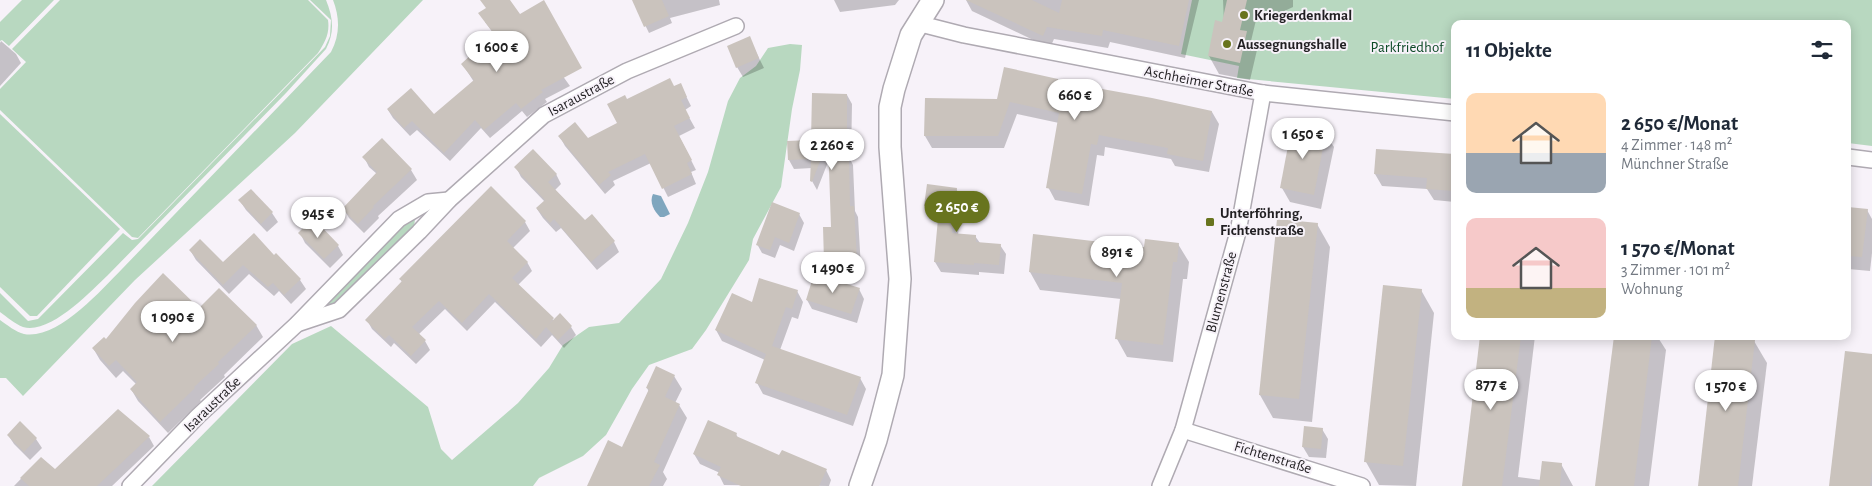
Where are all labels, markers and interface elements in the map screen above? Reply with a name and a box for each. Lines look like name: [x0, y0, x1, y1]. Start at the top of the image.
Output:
place label: Kriegerdenkmal: [1254, 8, 1352, 23]
marker: Kriegerdenkmal: [1238, 9, 1250, 21]
pin: 1 600 €: [451, 30, 543, 73]
icon: filters: [1808, 36, 1836, 64]
place label: Aussegnungshalle: [1237, 37, 1347, 52]
marker: Aussegnungshalle: [1221, 38, 1233, 50]
text: 1 600 €: [476, 39, 518, 55]
park label: Parkfriedhof: [1370, 40, 1445, 55]
text: 11 Objekte: [1466, 40, 1552, 61]
street label: Aschheimer Straße: [1143, 64, 1255, 99]
street label: Isaraustraße: [546, 72, 617, 119]
pin: 660 €: [1040, 78, 1110, 121]
text: 660 €: [1058, 87, 1092, 103]
icon: home: [1506, 113, 1566, 173]
text: 2 650 €/Monat: [1621, 113, 1738, 134]
pin: 1 650 €: [1257, 118, 1349, 160]
text: 1 650 €: [1282, 126, 1324, 142]
pin: 2 260 €: [786, 128, 878, 171]
text: 2 260 €: [810, 137, 854, 153]
text: 4 Zimmer · 148 m²: [1621, 137, 1732, 153]
text: Münchner Straße: [1621, 156, 1729, 172]
pin: 2 650 €: [911, 190, 1003, 233]
pin: 945 €: [283, 196, 353, 239]
text: 2 650 €: [936, 199, 978, 215]
text: 945 €: [302, 205, 334, 221]
place label: Unterföhring, Fichtenstraße: [1220, 206, 1304, 238]
marker: Unterföhring, Fichtenstraße: [1204, 216, 1216, 228]
pin: 891 €: [1082, 236, 1152, 278]
icon: home: [1506, 238, 1566, 298]
text: 1 570 €/Monat: [1621, 238, 1735, 259]
text: 891 €: [1101, 244, 1133, 260]
street label: Blumenstraße: [1203, 250, 1240, 334]
pin: 1 490 €: [787, 252, 879, 294]
text: 1 490 €: [812, 260, 854, 276]
text: 3 Zimmer · 101 m²: [1621, 262, 1730, 278]
text: Wohnung: [1621, 281, 1683, 297]
pin: 1 090 €: [127, 300, 219, 343]
text: 1 090 €: [152, 309, 194, 325]
pin: 877 €: [1456, 368, 1526, 411]
pin: 1 570 €: [1680, 370, 1772, 412]
street label: Isaraustraße: [181, 374, 244, 435]
text: 877 €: [1475, 377, 1507, 393]
text: 1 570 €: [1706, 378, 1746, 394]
street label: Fichtenstraße: [1232, 439, 1313, 476]

